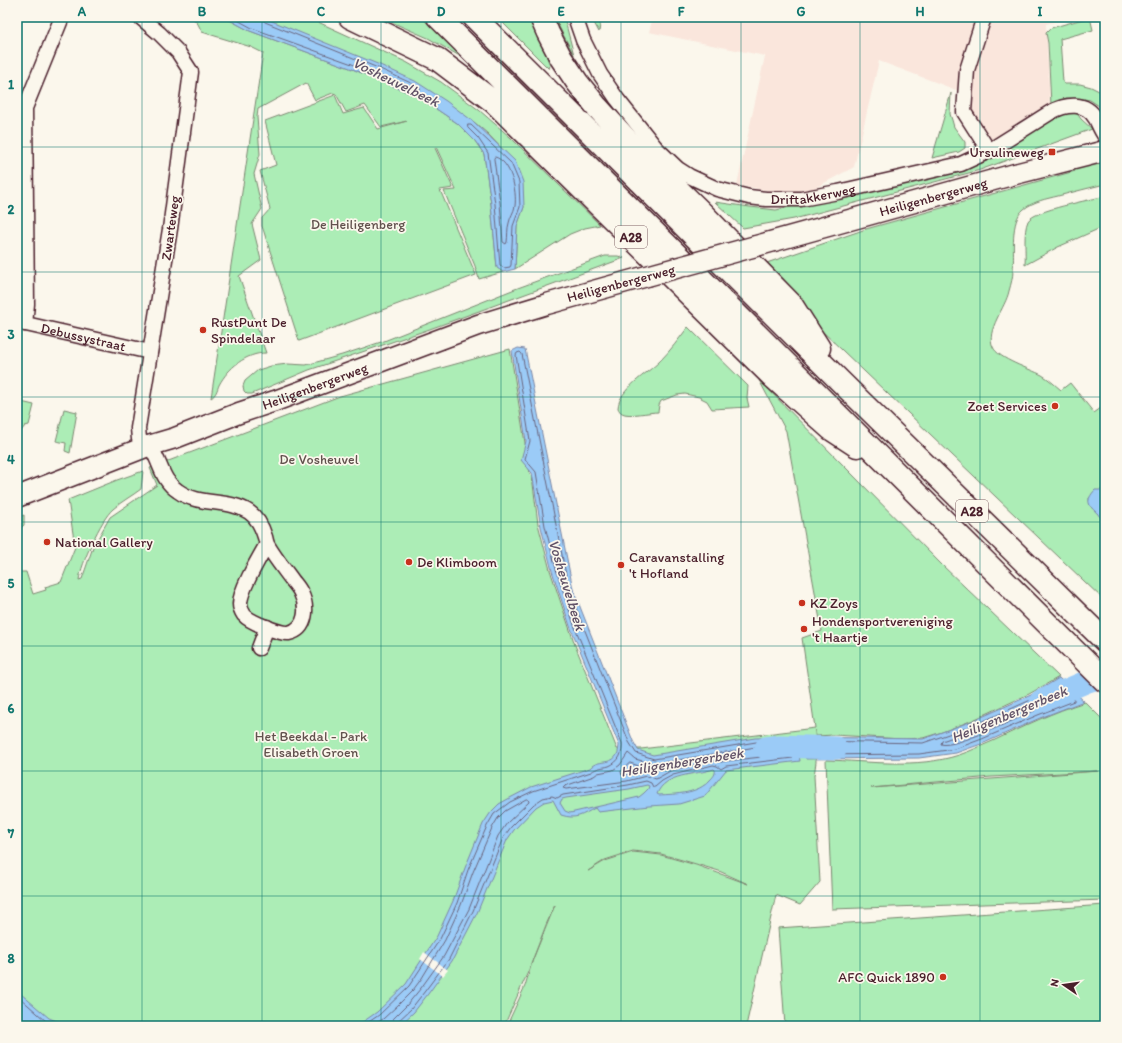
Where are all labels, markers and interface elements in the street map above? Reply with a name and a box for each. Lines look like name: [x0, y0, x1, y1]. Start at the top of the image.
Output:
text: A: [77, 4, 87, 19]
text: B: [198, 4, 207, 19]
text: C: [317, 4, 326, 19]
text: D: [437, 4, 446, 19]
text: E: [557, 4, 565, 19]
text: F: [678, 4, 685, 19]
text: G: [797, 4, 806, 19]
text: H: [916, 4, 925, 19]
text: I: [1038, 4, 1043, 19]
water label: Vosheuvelbeek: [350, 53, 443, 111]
text: 1: [8, 77, 14, 92]
place label: Ursulineweg: [970, 144, 1045, 161]
marker: Ursulineweg: [1047, 147, 1057, 157]
street label: Heiligenbergerweg: [877, 174, 990, 220]
street label: Driftakkerweg: [770, 180, 858, 208]
street label: Zwarteweg: [158, 194, 184, 262]
text: 2: [8, 202, 15, 217]
park label: De Heiligenberg: [311, 216, 406, 233]
road number: A28: [615, 226, 647, 248]
street label: Heiligenbergerweg: [565, 261, 678, 306]
place label: RustPunt De Spindelaar: [211, 314, 287, 347]
street label: Debussystraat: [39, 320, 127, 355]
marker: RustPunt De Spindelaar: [198, 325, 208, 335]
text: 3: [7, 327, 15, 342]
street label: Heiligenbergerweg: [260, 359, 371, 414]
place label: Zoet Services: [967, 398, 1047, 415]
marker: Zoet Services: [1050, 401, 1060, 411]
park label: De Vosheuvel: [279, 451, 359, 468]
text: 4: [7, 452, 15, 467]
road number: A28: [956, 500, 988, 522]
place label: National Gallery: [55, 534, 153, 551]
marker: National Gallery: [42, 537, 52, 547]
water label: Vosheuvelbeek: [545, 537, 590, 634]
place label: Caravanstalling 't Hofland: [629, 549, 725, 582]
place label: De Klimboom: [417, 554, 497, 571]
marker: De Klimboom: [404, 557, 414, 567]
marker: Caravanstalling 't Hofland: [616, 560, 626, 570]
text: 5: [8, 576, 15, 591]
place label: KZ Zoys: [810, 595, 858, 612]
marker: KZ Zoys: [797, 598, 807, 608]
place label: Hondensportvereniging 't Haartje: [812, 613, 953, 646]
marker: Hondensportvereniging 't Haartje: [799, 624, 809, 634]
water label: Heiligenbergerbeek: [948, 681, 1071, 747]
text: 6: [8, 701, 15, 716]
park label: Het Beekdal - Park Elisabeth Groen: [255, 728, 368, 761]
water label: Heiligenbergerbeek: [619, 743, 746, 781]
text: 7: [7, 826, 15, 841]
text: 8: [7, 951, 15, 966]
north arrow: [1044, 965, 1084, 1005]
place label: AFC Quick 1890: [838, 969, 935, 986]
marker: AFC Quick 1890: [938, 972, 948, 982]
text: N: [1048, 978, 1062, 988]

